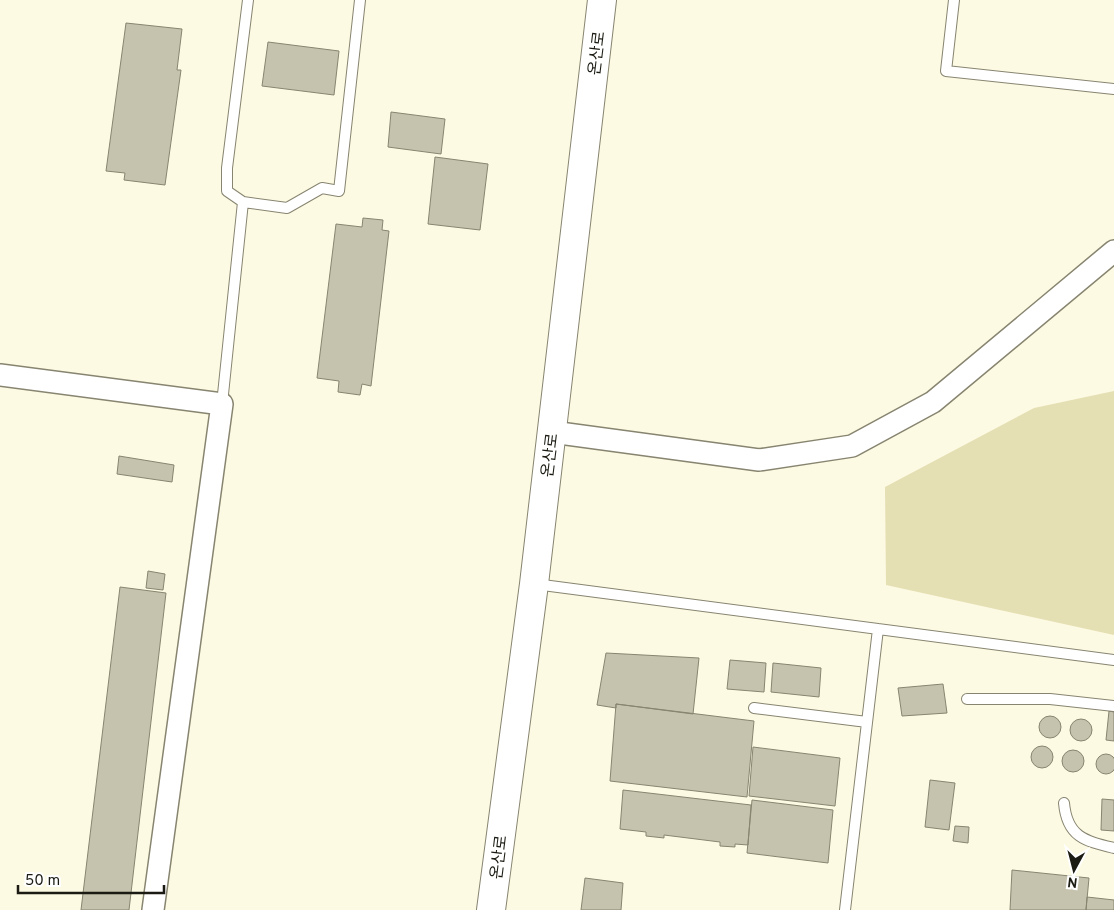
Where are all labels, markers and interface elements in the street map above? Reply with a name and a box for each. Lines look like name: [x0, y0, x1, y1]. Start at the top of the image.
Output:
street label: 온산로: [585, 30, 611, 76]
street label: 온산로: [538, 432, 564, 478]
street label: 온산로: [487, 834, 513, 880]
north arrow: [1049, 845, 1099, 895]
scale bar: [18, 862, 164, 894]
text: 50 m: [25, 872, 60, 891]
text: N: [1067, 872, 1079, 890]

